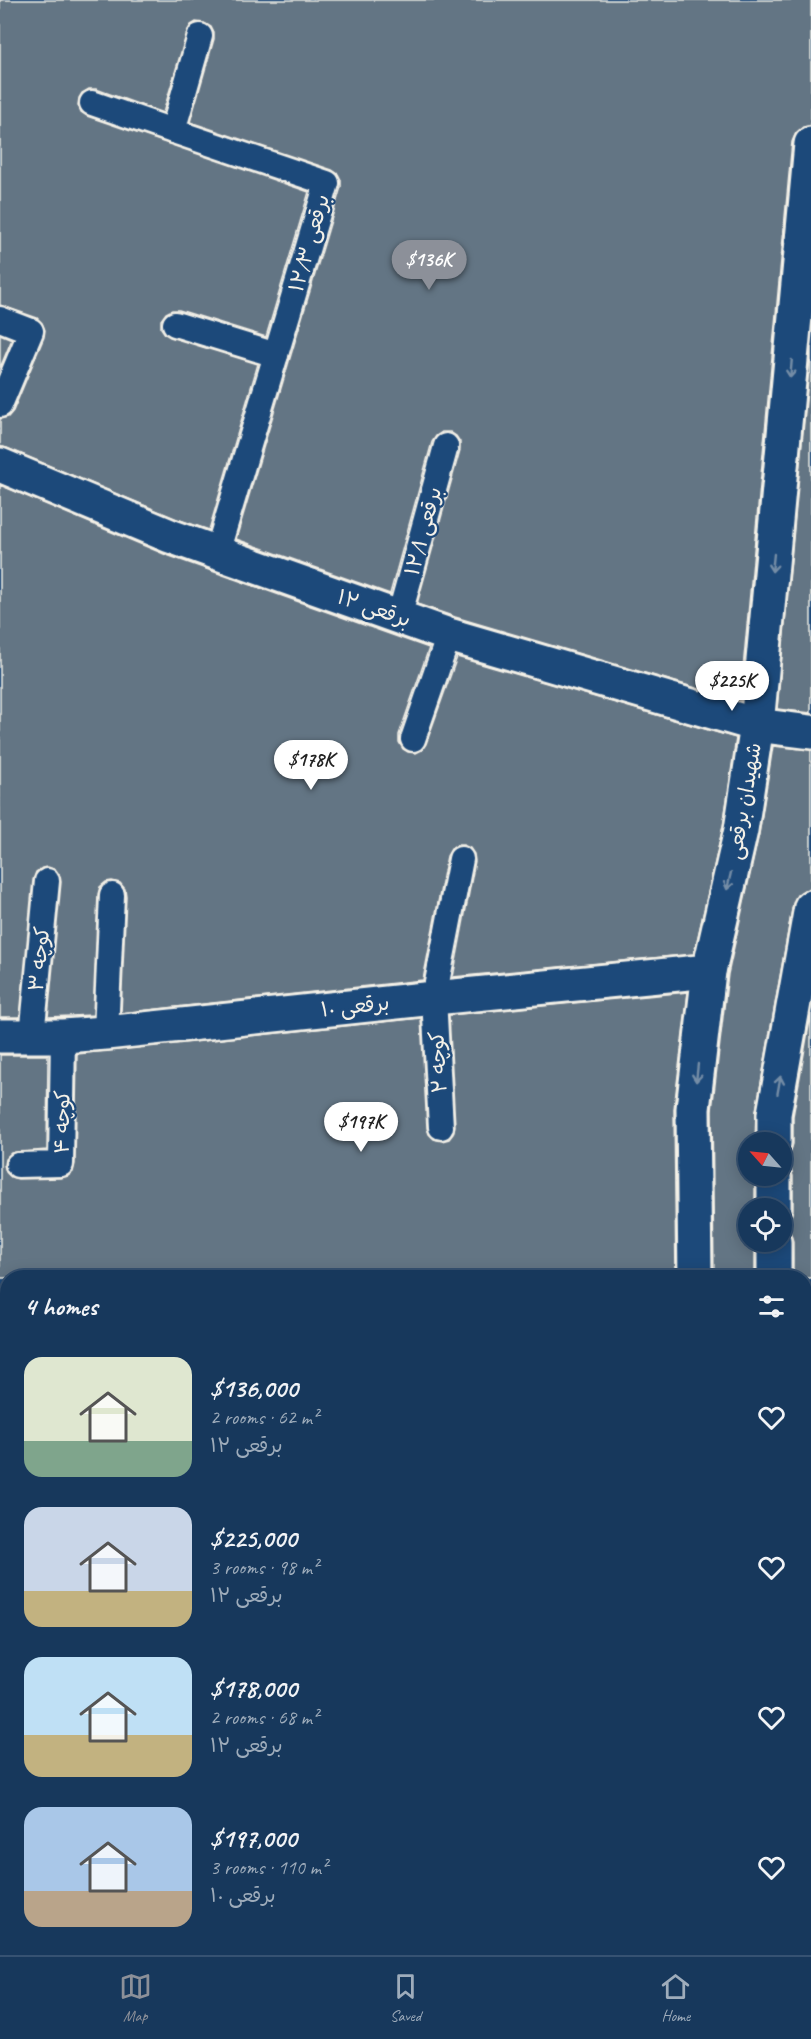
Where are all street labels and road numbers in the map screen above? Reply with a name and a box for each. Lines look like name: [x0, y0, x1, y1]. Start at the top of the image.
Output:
street label: برقعی ۱۲/۳: [283, 191, 336, 295]
street label: برقعی ۱۲/۱: [399, 484, 448, 578]
street label: برقعی ۱۲: [333, 583, 414, 634]
street label: شهیدان برقعی: [721, 741, 768, 862]
street label: کوچه ۳: [23, 925, 55, 993]
street label: برقعی ۱۰: [319, 989, 391, 1024]
street label: کوچه ۲: [423, 1030, 453, 1094]
street label: کوچه ۴: [48, 1090, 76, 1154]

